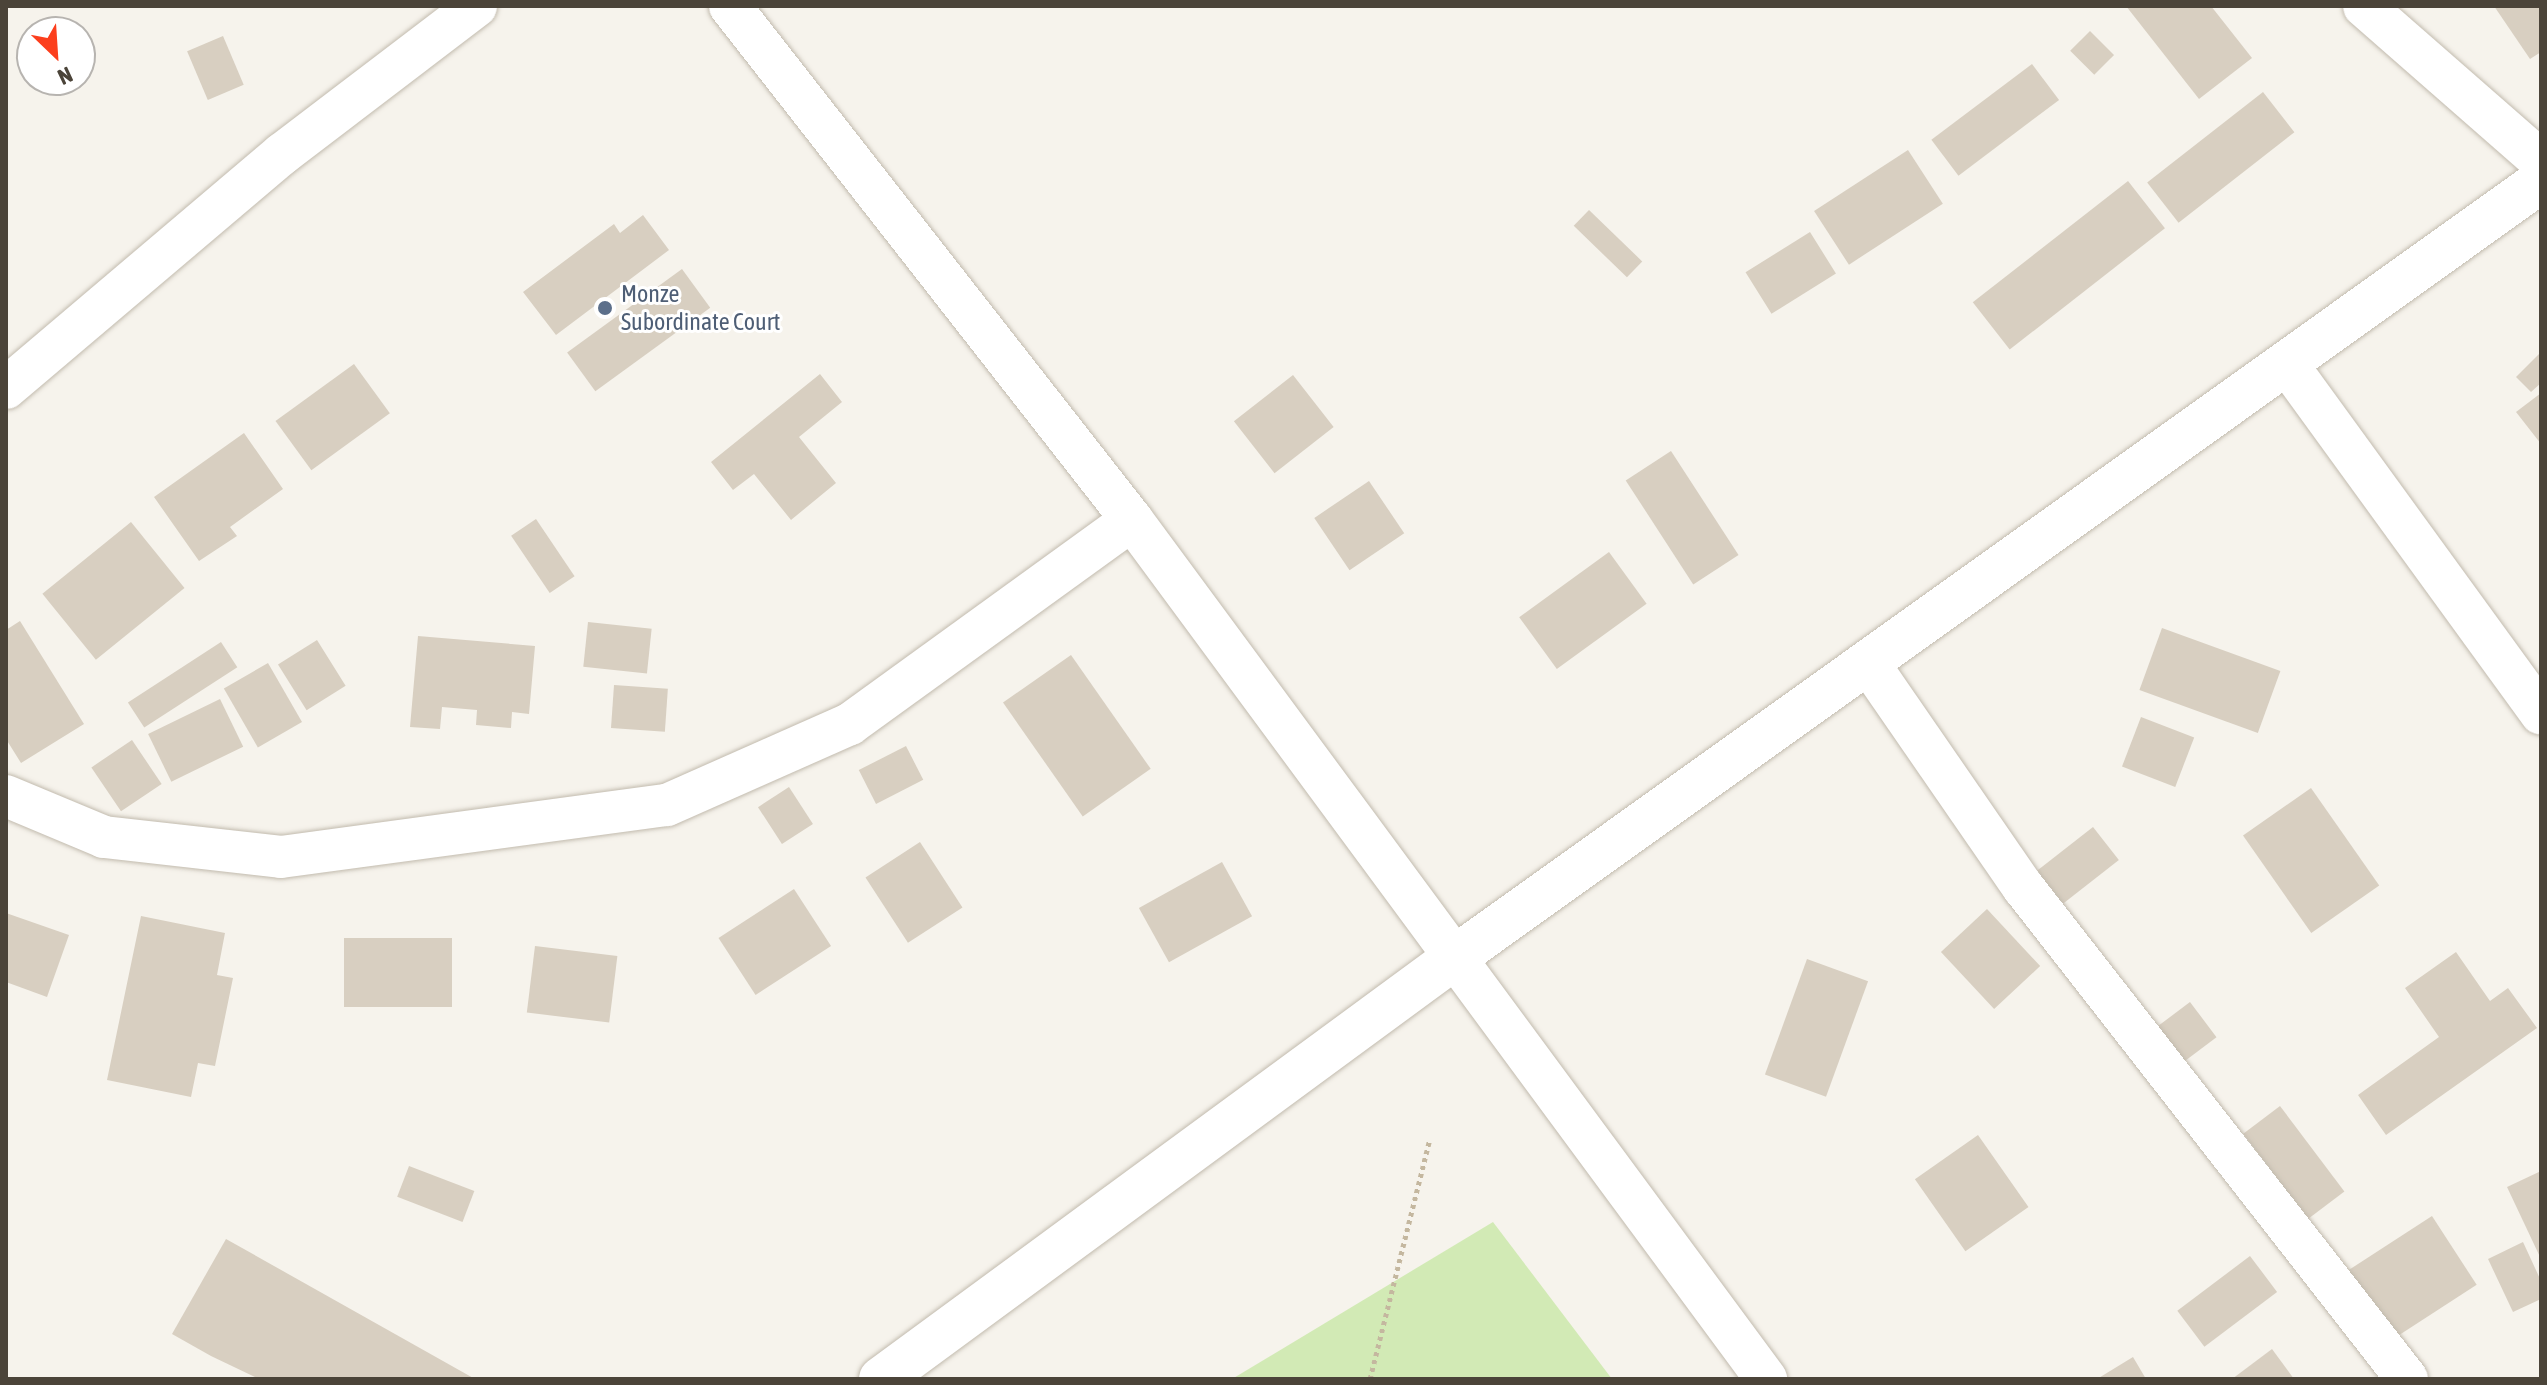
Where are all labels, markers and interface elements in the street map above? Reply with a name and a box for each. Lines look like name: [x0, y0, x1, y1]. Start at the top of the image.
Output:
north arrow: [16, 16, 96, 96]
text: N: [54, 61, 77, 90]
place label: Monze Subordinate Court: [621, 280, 780, 336]
marker: Monze Subordinate Court: [596, 299, 614, 317]

